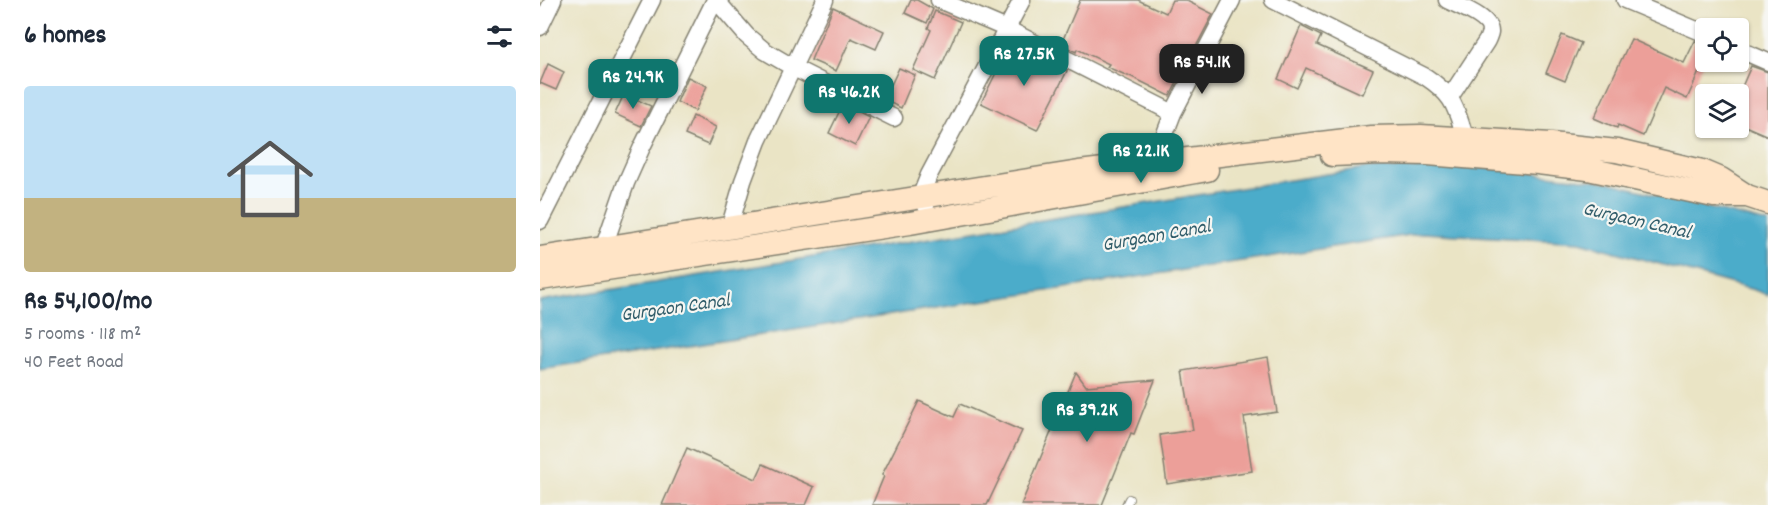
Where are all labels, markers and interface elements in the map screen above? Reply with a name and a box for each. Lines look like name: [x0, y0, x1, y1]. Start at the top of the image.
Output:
text: 6 homes: [24, 18, 106, 55]
map controls: [1695, 18, 1749, 138]
button: locate: [1695, 18, 1749, 72]
icon: filters: [483, 20, 516, 53]
pin: Rs 27.5K: [962, 36, 1086, 87]
text: Rs 27.5K: [994, 41, 1054, 69]
pin: Rs 54.1K: [1140, 44, 1264, 95]
text: Rs 54.1K: [1173, 49, 1231, 77]
pin: Rs 24.9K: [571, 59, 695, 110]
text: Rs 24.9K: [602, 64, 664, 92]
pin: Rs 46.2K: [787, 74, 911, 125]
text: Rs 46.2K: [818, 79, 880, 107]
button: layers: [1695, 84, 1749, 138]
icon: home: [216, 125, 324, 233]
pin: Rs 22.1K: [1079, 133, 1203, 184]
text: Rs 22.1K: [1112, 138, 1170, 166]
water label: Gurgaon Canal: [1580, 196, 1695, 248]
water label: Gurgaon Canal: [1100, 213, 1215, 260]
text: Rs 54,100/mo: [24, 284, 152, 321]
water label: Gurgaon Canal: [619, 287, 734, 330]
text: 5 rooms · 118 m²: [24, 321, 141, 349]
text: 40 Feet Road: [24, 349, 124, 377]
pin: Rs 39.2K: [1025, 392, 1149, 443]
text: Rs 39.2K: [1056, 397, 1118, 425]

